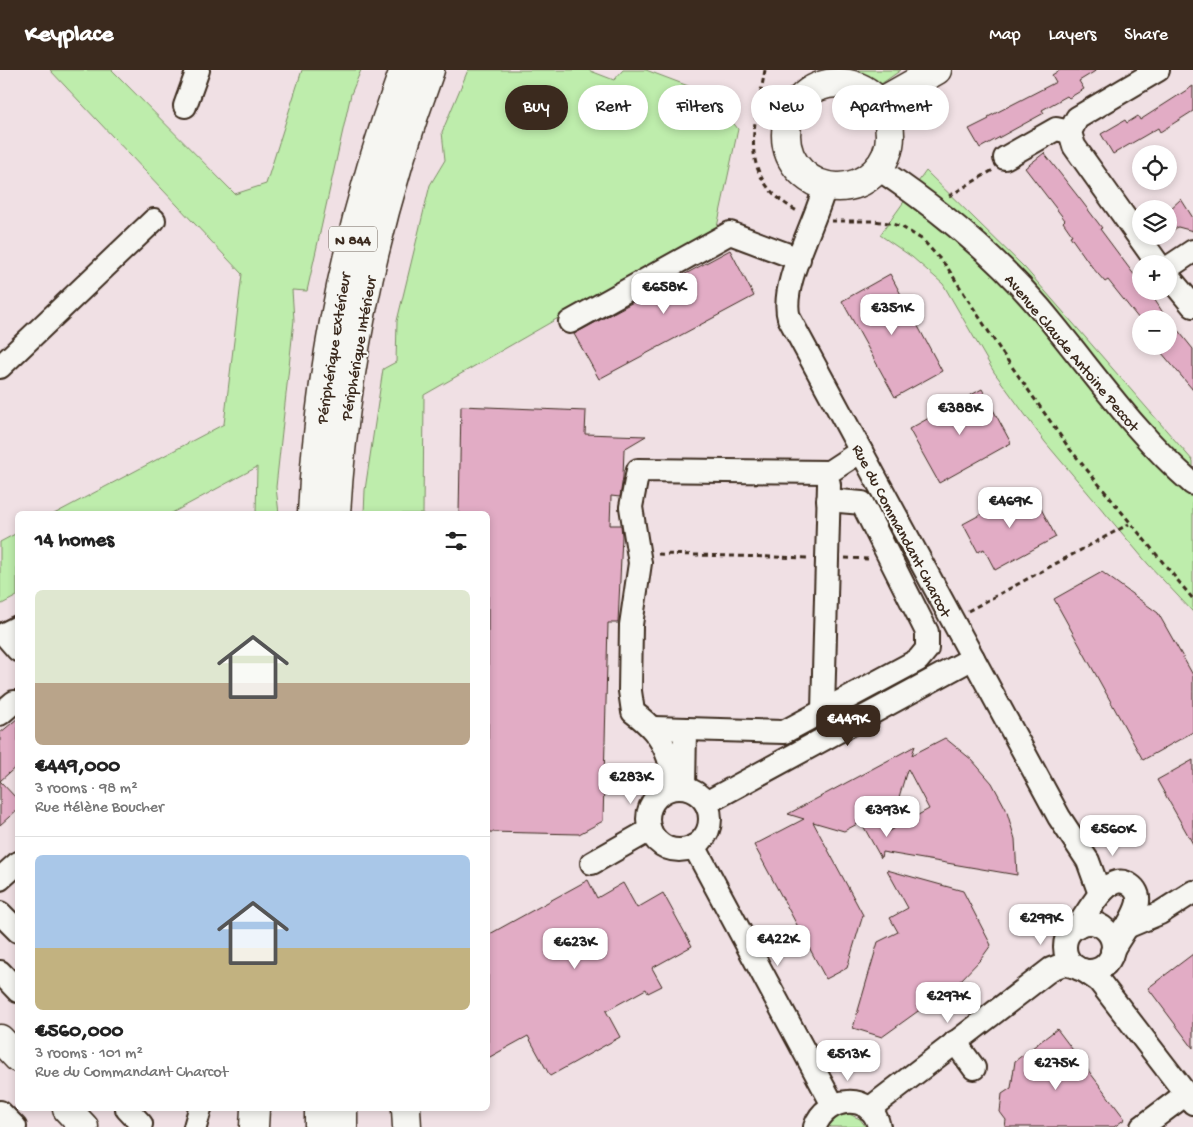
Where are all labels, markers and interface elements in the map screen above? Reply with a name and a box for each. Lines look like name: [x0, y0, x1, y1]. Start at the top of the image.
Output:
text: Keyplace: [25, 21, 113, 50]
text: Map: [989, 25, 1021, 46]
text: Layers: [1049, 25, 1096, 46]
text: Share: [1124, 25, 1168, 46]
chip: Buy: [505, 85, 568, 130]
chip: Rent: [578, 85, 648, 130]
chip: Filters: [658, 85, 741, 130]
chip: New: [751, 85, 822, 130]
chip: Apartment: [832, 85, 949, 130]
map controls: [1132, 145, 1177, 355]
button: locate: [1132, 145, 1177, 190]
button: layers: [1132, 200, 1177, 245]
road number: N 844: [329, 226, 377, 252]
button: +: [1132, 255, 1177, 300]
street label: Périphérique Extérieur: [314, 270, 357, 427]
pin: €658K: [629, 272, 699, 315]
street label: Avenue Claude Antoine Peccot: [999, 272, 1143, 438]
street label: Périphérique Intérieur: [338, 274, 383, 423]
text: €658K: [642, 279, 686, 298]
pin: €351K: [857, 294, 927, 336]
text: €351K: [871, 300, 913, 319]
button: −: [1132, 310, 1177, 355]
pin: €388K: [925, 394, 995, 436]
text: €388K: [938, 400, 982, 419]
street label: Rue du Commandant Charcot: [846, 442, 954, 623]
pin: €469K: [975, 486, 1045, 529]
text: €469K: [989, 493, 1031, 512]
icon: filters: [442, 527, 470, 555]
text: 14 homes: [35, 529, 114, 554]
icon: home: [208, 622, 298, 712]
pin: €449K: [813, 704, 883, 747]
text: €449K: [827, 711, 869, 730]
text: €449,000: [35, 755, 120, 780]
pin: €283K: [596, 762, 666, 805]
text: €283K: [609, 769, 653, 788]
text: 3 rooms · 98 m²: [35, 780, 137, 799]
pin: €393K: [852, 796, 922, 838]
text: Rue Hélène Boucher: [35, 799, 164, 818]
text: €393K: [866, 802, 908, 821]
pin: €560K: [1078, 814, 1148, 857]
text: €560K: [1091, 821, 1135, 840]
icon: home: [208, 888, 298, 978]
pin: €299K: [1006, 904, 1076, 946]
text: €299K: [1020, 910, 1062, 929]
pin: €422K: [743, 924, 813, 967]
pin: €623K: [540, 928, 610, 970]
text: €422K: [757, 931, 799, 950]
text: €623K: [554, 934, 596, 953]
pin: €297K: [913, 982, 983, 1024]
text: €297K: [927, 988, 969, 1007]
text: €560,000: [35, 1020, 123, 1045]
pin: €513K: [813, 1040, 883, 1082]
text: 3 rooms · 101 m²: [35, 1045, 143, 1064]
text: €513K: [827, 1046, 869, 1065]
pin: €275K: [1021, 1048, 1091, 1091]
text: €275K: [1035, 1055, 1077, 1074]
text: Rue du Commandant Charcot: [35, 1064, 228, 1083]

